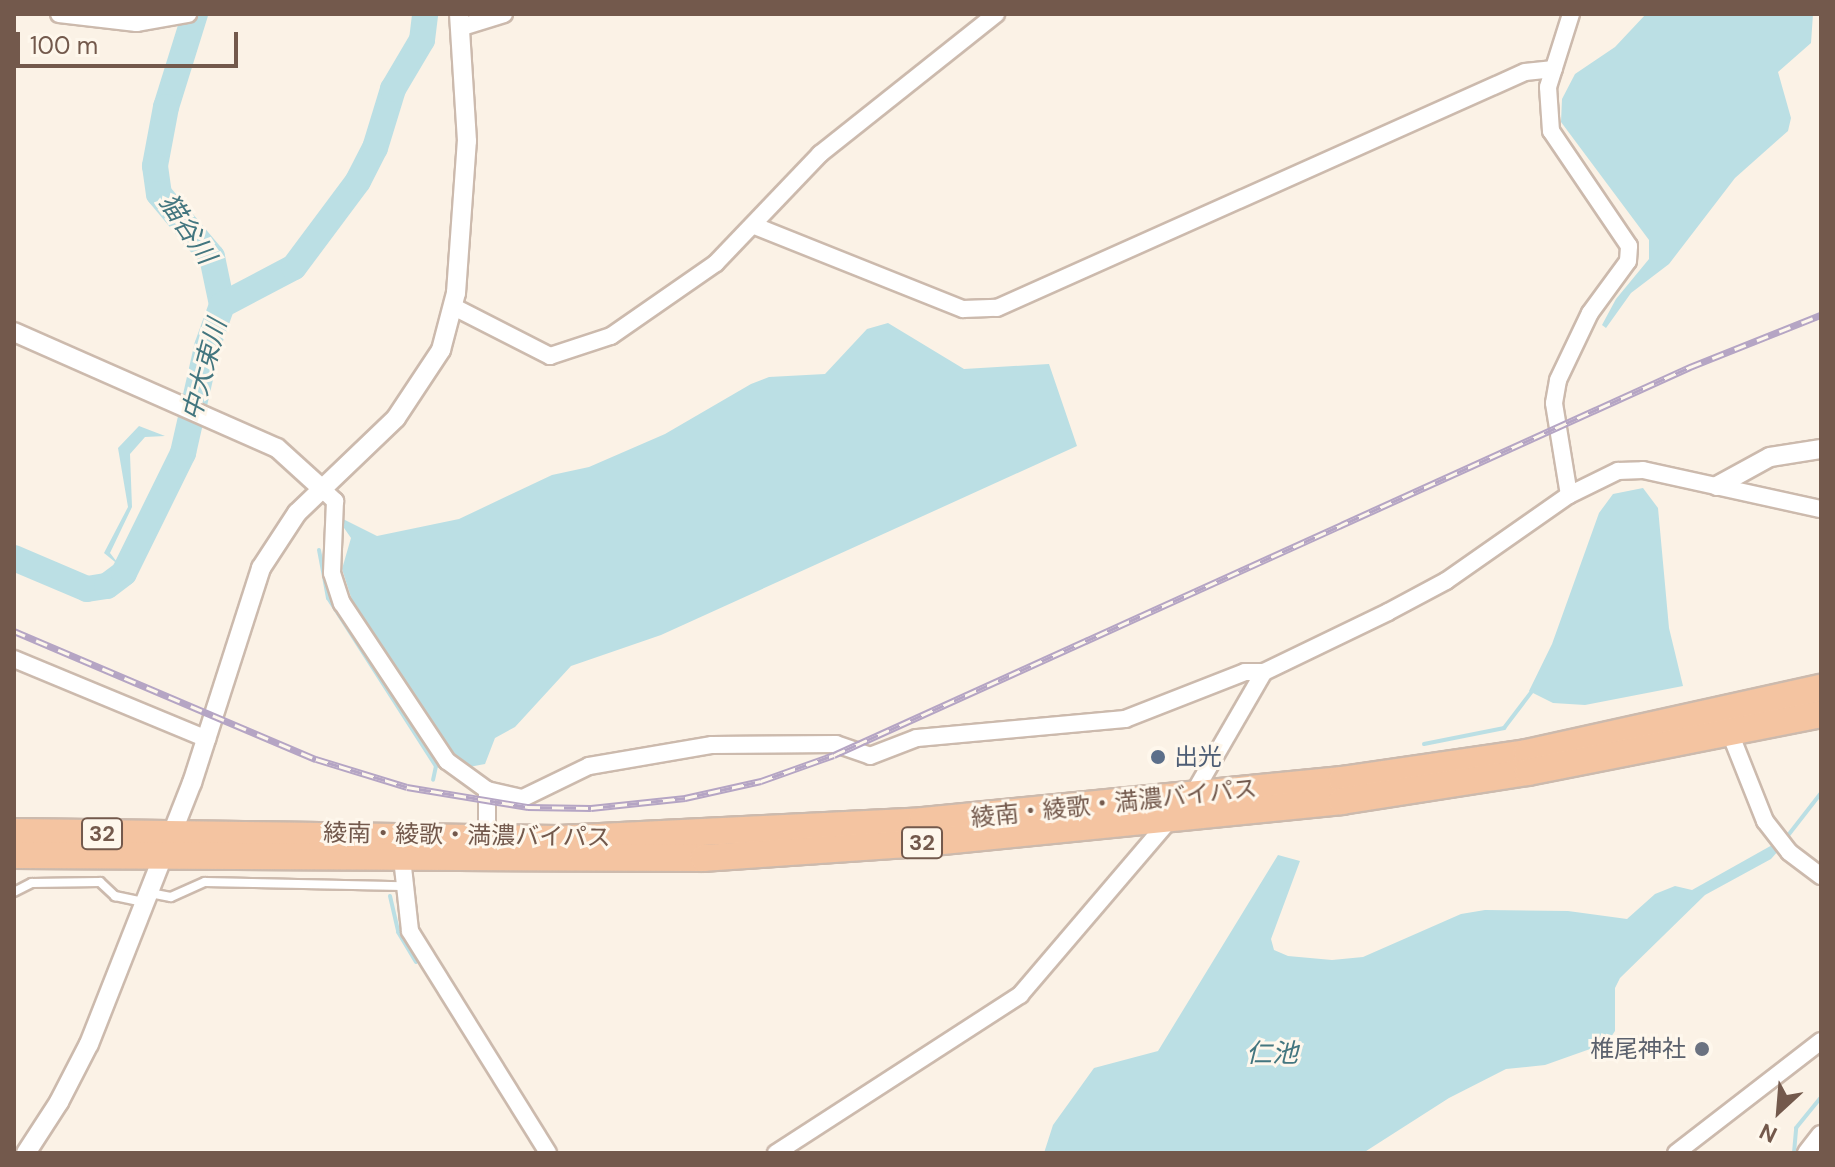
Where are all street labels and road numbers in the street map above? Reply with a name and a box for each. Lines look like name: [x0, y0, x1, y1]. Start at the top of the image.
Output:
street label: 綾南・綾歌・満濃バイパス: [969, 774, 1259, 832]
road number: 32: [80, 816, 124, 852]
street label: 綾南・綾歌・満濃バイパス: [323, 818, 611, 852]
road number: 32: [900, 825, 944, 861]

